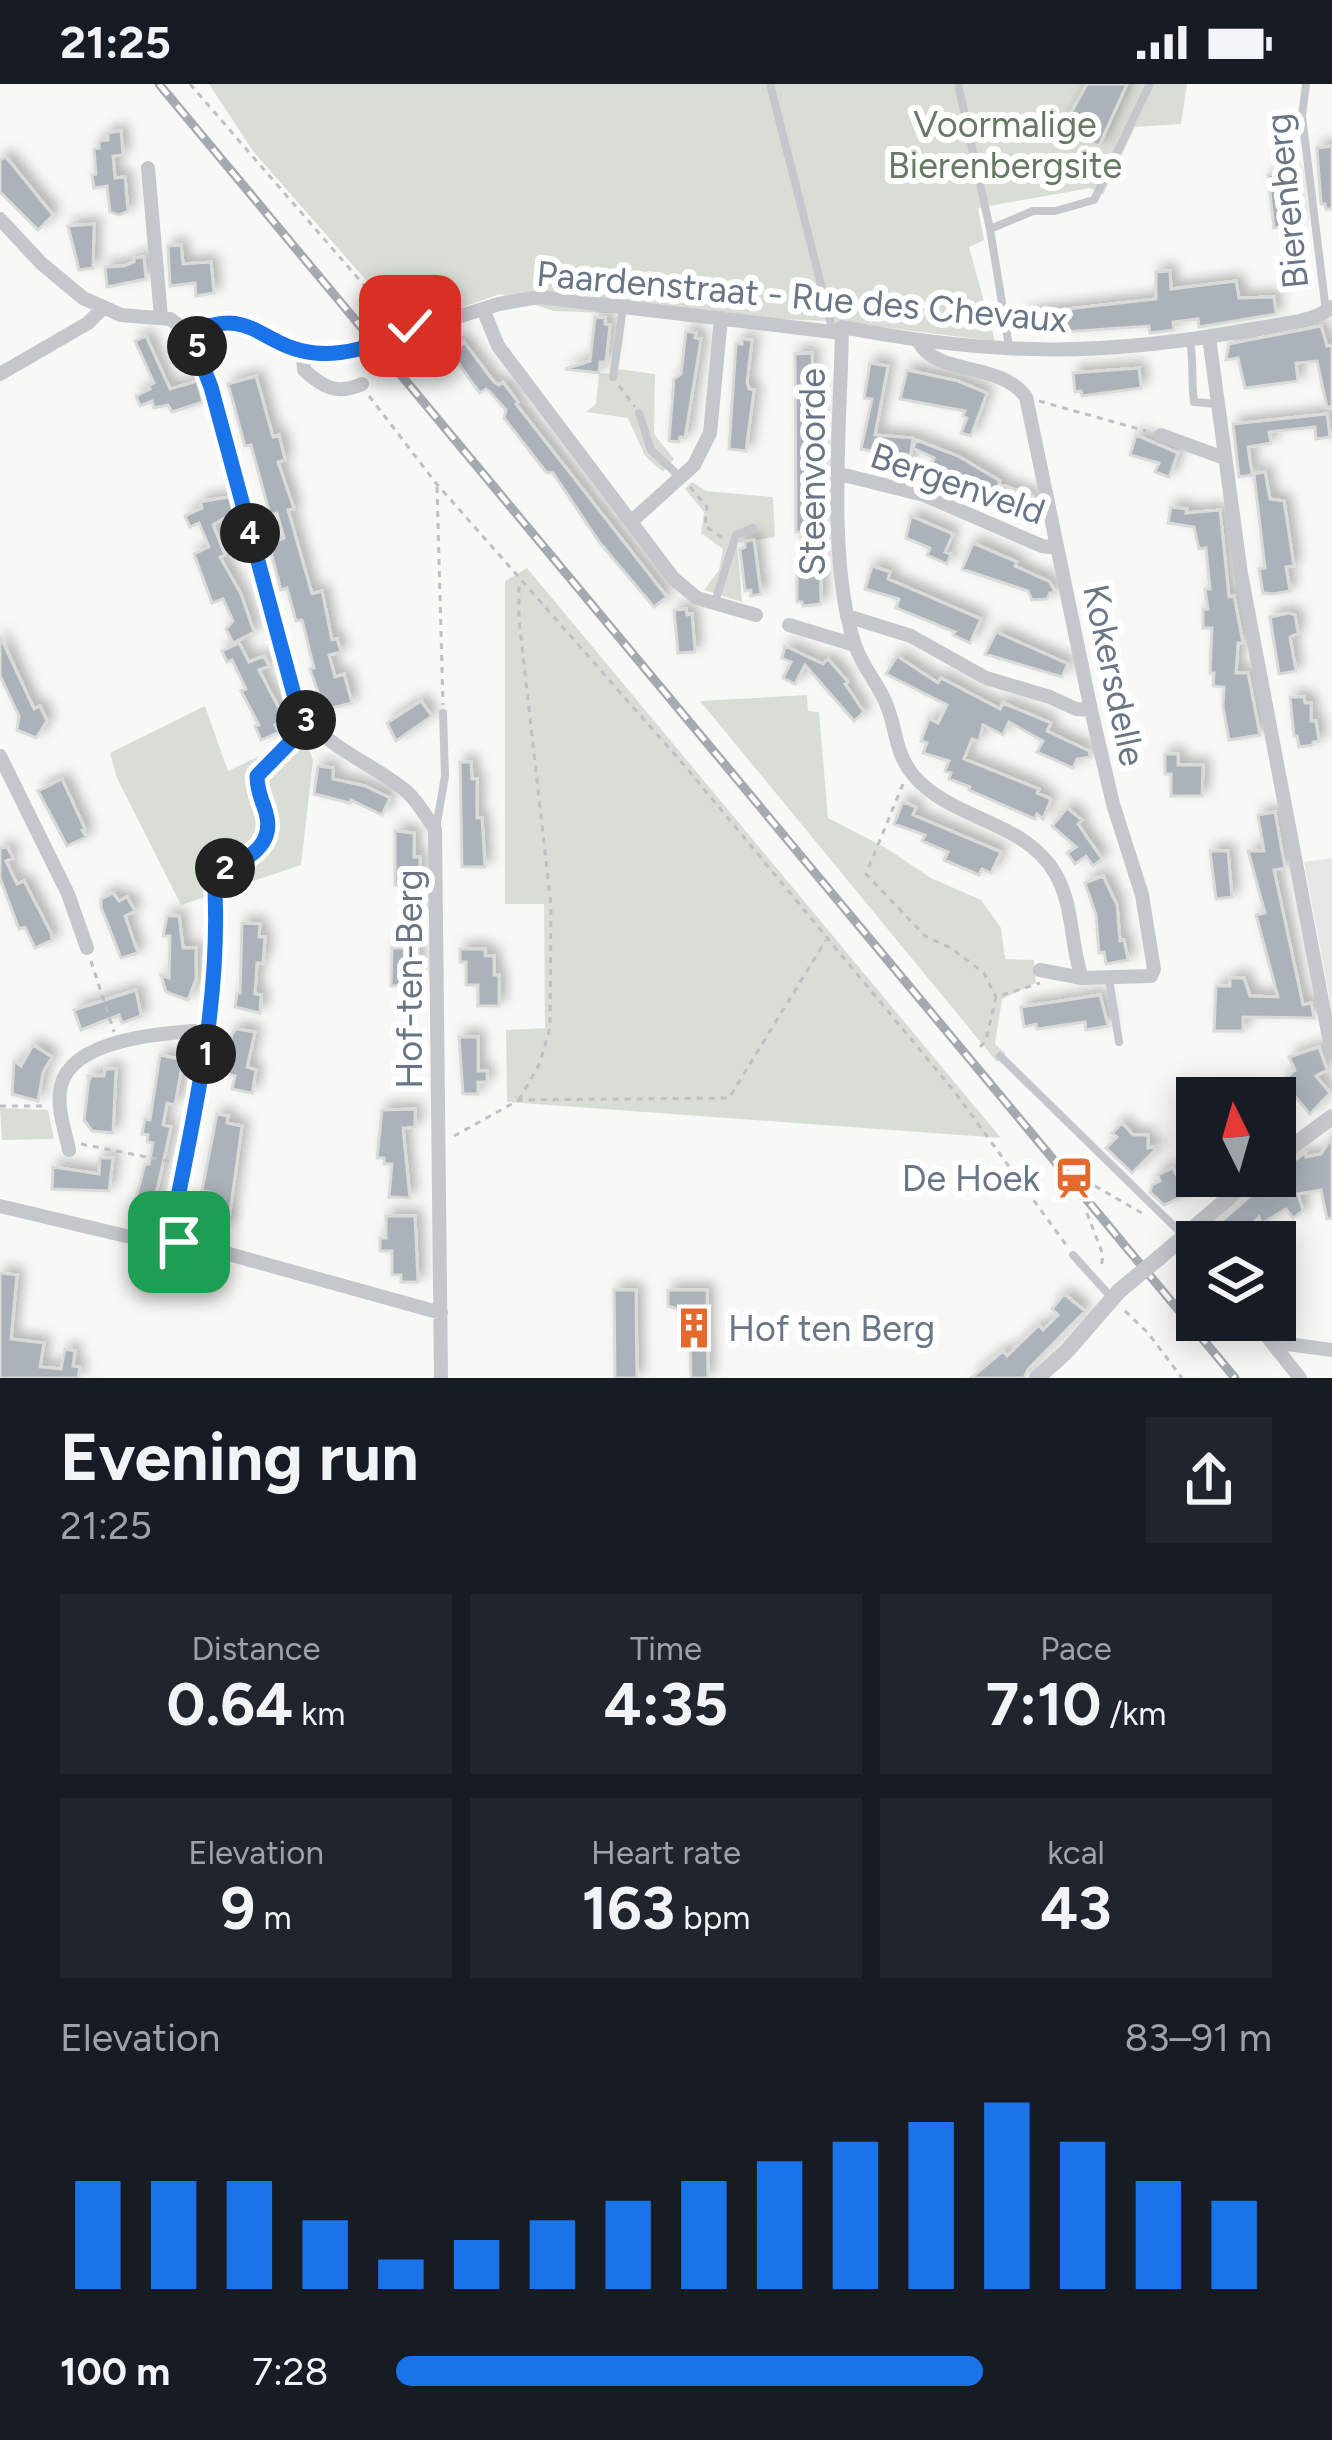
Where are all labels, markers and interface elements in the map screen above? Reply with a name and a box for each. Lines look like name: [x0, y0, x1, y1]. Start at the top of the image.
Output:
text: 21:25: [60, 15, 171, 69]
park label: Voormalige Bierenbergsite: [888, 103, 1122, 187]
street label: Bierenberg: [1256, 111, 1317, 291]
street label: Paardenstraat - Rue des Chevaux: [535, 252, 1069, 341]
pin: [359, 275, 461, 377]
icon: check: [377, 293, 443, 359]
pin: 5: [167, 316, 227, 376]
text: 5: [187, 326, 207, 365]
street label: Steenvoorde: [791, 368, 834, 576]
street label: Bergenveld: [865, 434, 1051, 533]
pin: 4: [220, 503, 280, 563]
text: 4: [240, 513, 260, 552]
street label: Kokersdelle: [1074, 580, 1155, 770]
pin: 3: [276, 690, 336, 750]
text: 3: [297, 700, 315, 739]
pin: 2: [195, 838, 255, 898]
text: 2: [215, 848, 235, 887]
street label: Hof-ten-Berg: [388, 869, 431, 1089]
pin: 1: [176, 1024, 236, 1084]
text: 1: [199, 1034, 213, 1073]
north arrow: [1176, 1077, 1296, 1197]
map controls: [1176, 1077, 1296, 1341]
station icon: De Hoek: [1051, 1155, 1097, 1201]
place label: De Hoek: [902, 1157, 1041, 1200]
pin: [128, 1191, 230, 1293]
icon: arrive: [146, 1209, 212, 1275]
button: layers: [1176, 1221, 1296, 1341]
building icon: Hof ten Berg: [671, 1305, 717, 1351]
place label: Hof ten Berg: [728, 1307, 935, 1350]
text: Evening run: [60, 1417, 419, 1497]
button: share: [1146, 1417, 1272, 1543]
text: 21:25: [60, 1502, 152, 1549]
text: Distance: [191, 1629, 321, 1668]
text: Time: [630, 1629, 702, 1668]
text: Pace: [1040, 1629, 1112, 1668]
text: 0.64: [167, 1668, 293, 1740]
text: 4:35: [604, 1668, 728, 1740]
text: 7:10: [986, 1668, 1101, 1740]
text: km: [293, 1694, 345, 1733]
text: /km: [1101, 1694, 1166, 1733]
text: Elevation: [188, 1833, 324, 1872]
text: Heart rate: [591, 1833, 741, 1872]
text: kcal: [1047, 1833, 1105, 1872]
text: 9: [220, 1872, 255, 1944]
text: 163: [582, 1872, 675, 1944]
text: 43: [1040, 1872, 1112, 1944]
text: m: [255, 1898, 292, 1937]
text: bpm: [675, 1898, 750, 1937]
text: Elevation: [60, 2014, 220, 2061]
text: 83–91 m: [1124, 2014, 1272, 2061]
text: 100 m: [60, 2348, 170, 2395]
text: 7:28: [252, 2348, 329, 2395]

